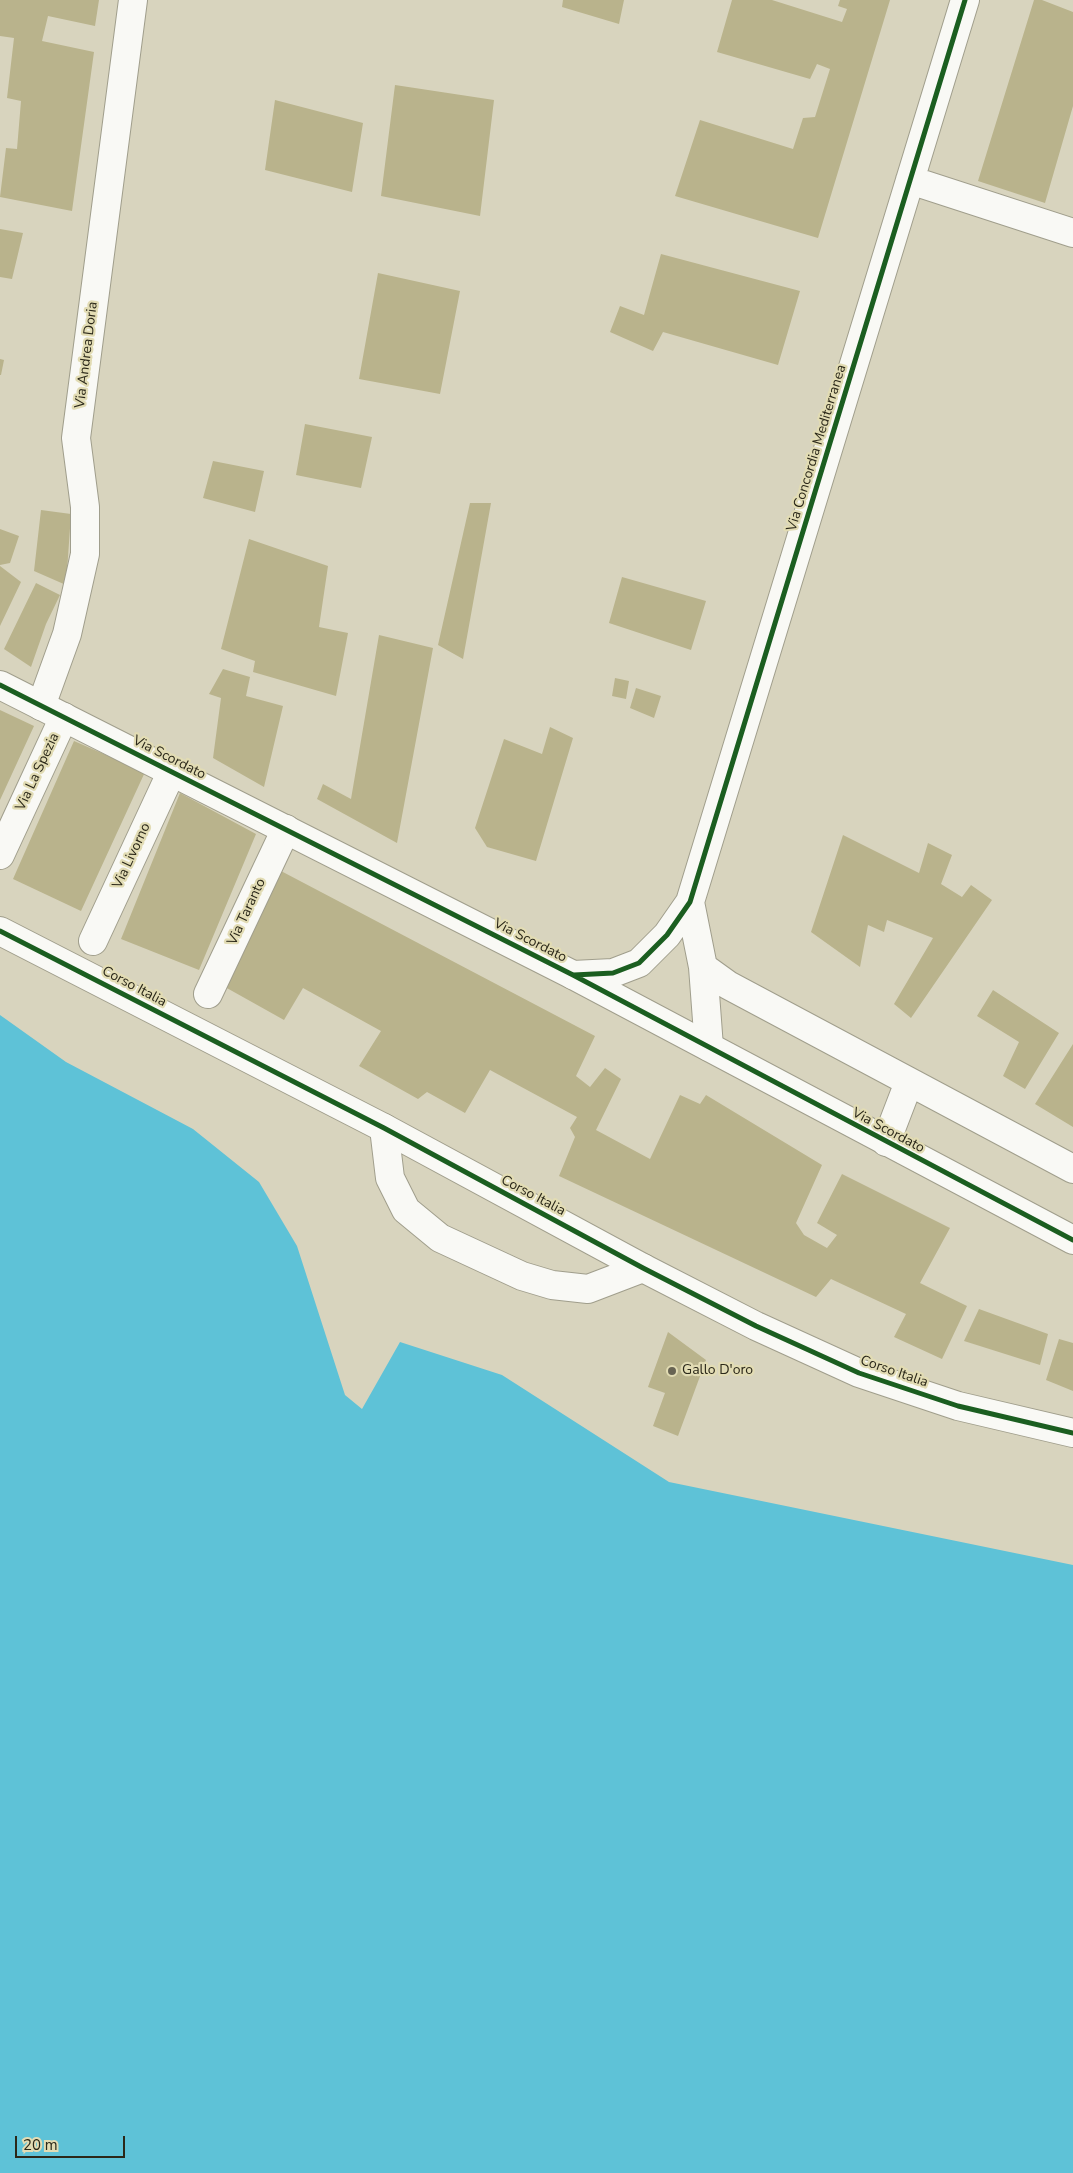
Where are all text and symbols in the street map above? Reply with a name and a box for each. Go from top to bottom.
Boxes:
street label: Via Andrea Doria [72,301,102,409]
street label: Via Concordia Mediterranea [784,363,850,533]
street label: Via La Spezia [13,730,63,814]
street label: Via Scordato [130,732,208,784]
street label: Via Livorno [110,821,154,891]
street label: Via Taranto [224,876,270,948]
street label: Via Scordato [491,915,569,967]
street label: Corso Italia [99,963,169,1011]
street label: Via Scordato [849,1105,927,1157]
street label: Corso Italia [498,1172,568,1220]
street label: Corso Italia [858,1353,930,1391]
place label: Gallo D'oro [682,1363,753,1379]
marker: Gallo D'oro [666,1365,678,1377]
scale bar [18,2126,128,2158]
text: 20 m [23,2135,58,2155]

